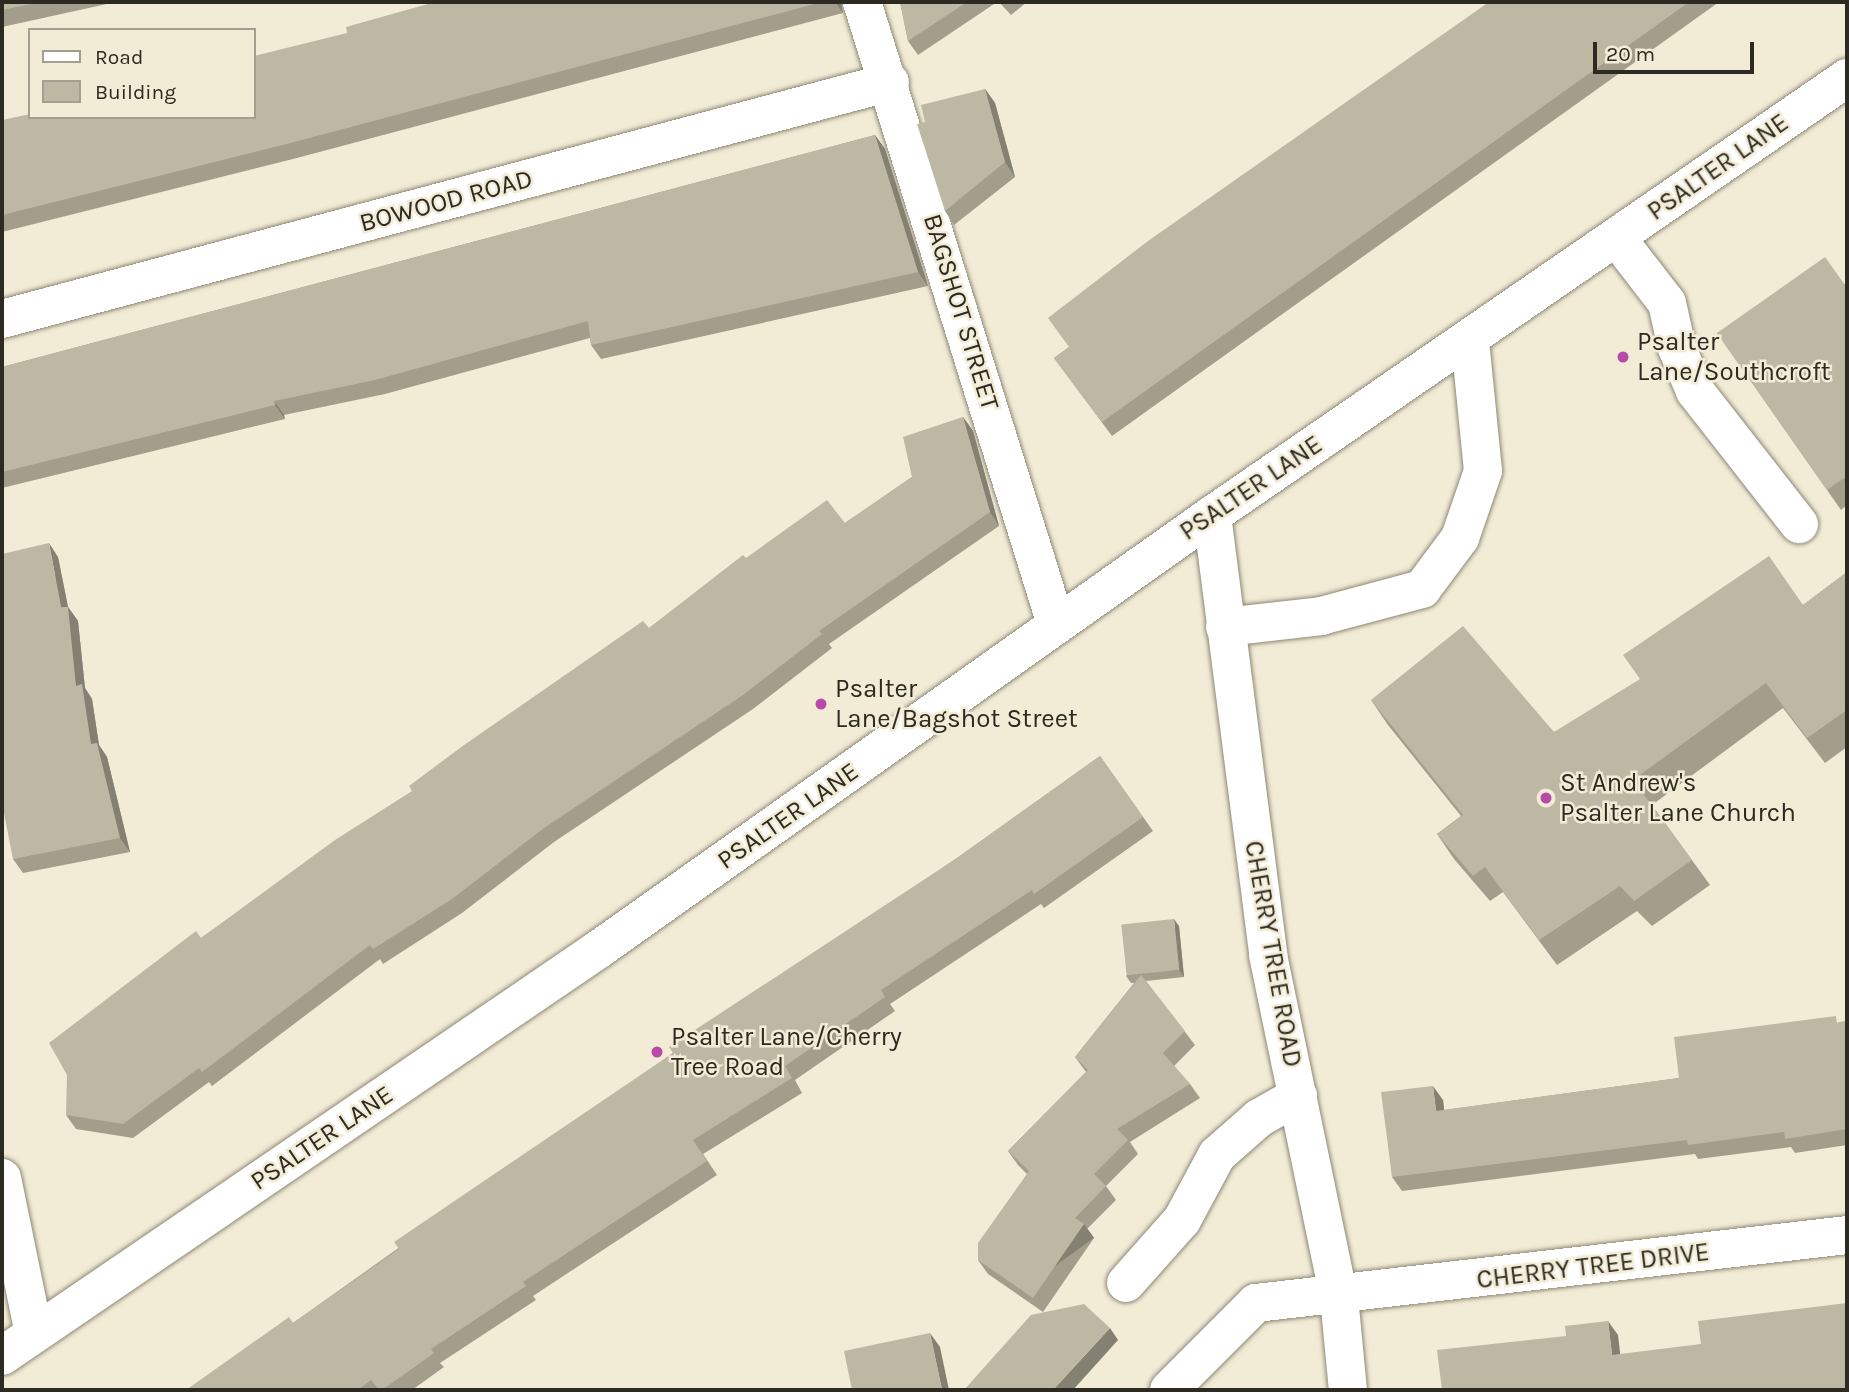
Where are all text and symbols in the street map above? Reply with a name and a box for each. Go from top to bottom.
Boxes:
legend [28,28,256,119]
scale bar [1597,28,1758,72]
text: 20 m [1606,42,1655,66]
text: Road [95,45,143,69]
text: Building [95,80,176,104]
street label: PSALTER LANE [1641,107,1795,227]
street label: BOWOOD ROAD [356,163,536,239]
street label: BAGSHOT STREET [916,210,1006,414]
place label: Psalter Lane/Southcroft [1637,326,1831,388]
marker: Psalter Lane/Southcroft [1615,349,1631,365]
street label: PSALTER LANE [1174,429,1328,547]
place label: Psalter Lane/Bagshot Street [835,673,1078,734]
marker: Psalter Lane/Bagshot Street [813,696,829,712]
street label: PSALTER LANE [711,756,865,876]
place label: St Andrew's Psalter Lane Church [1560,767,1796,828]
marker: St Andrew's Psalter Lane Church [1538,790,1554,806]
street label: CHERRY TREE ROAD [1238,838,1308,1070]
place label: Psalter Lane/Cherry Tree Road [671,1021,902,1082]
marker: Psalter Lane/Cherry Tree Road [649,1044,665,1060]
street label: PSALTER LANE [245,1079,399,1197]
street label: CHERRY TREE DRIVE [1475,1236,1711,1296]

